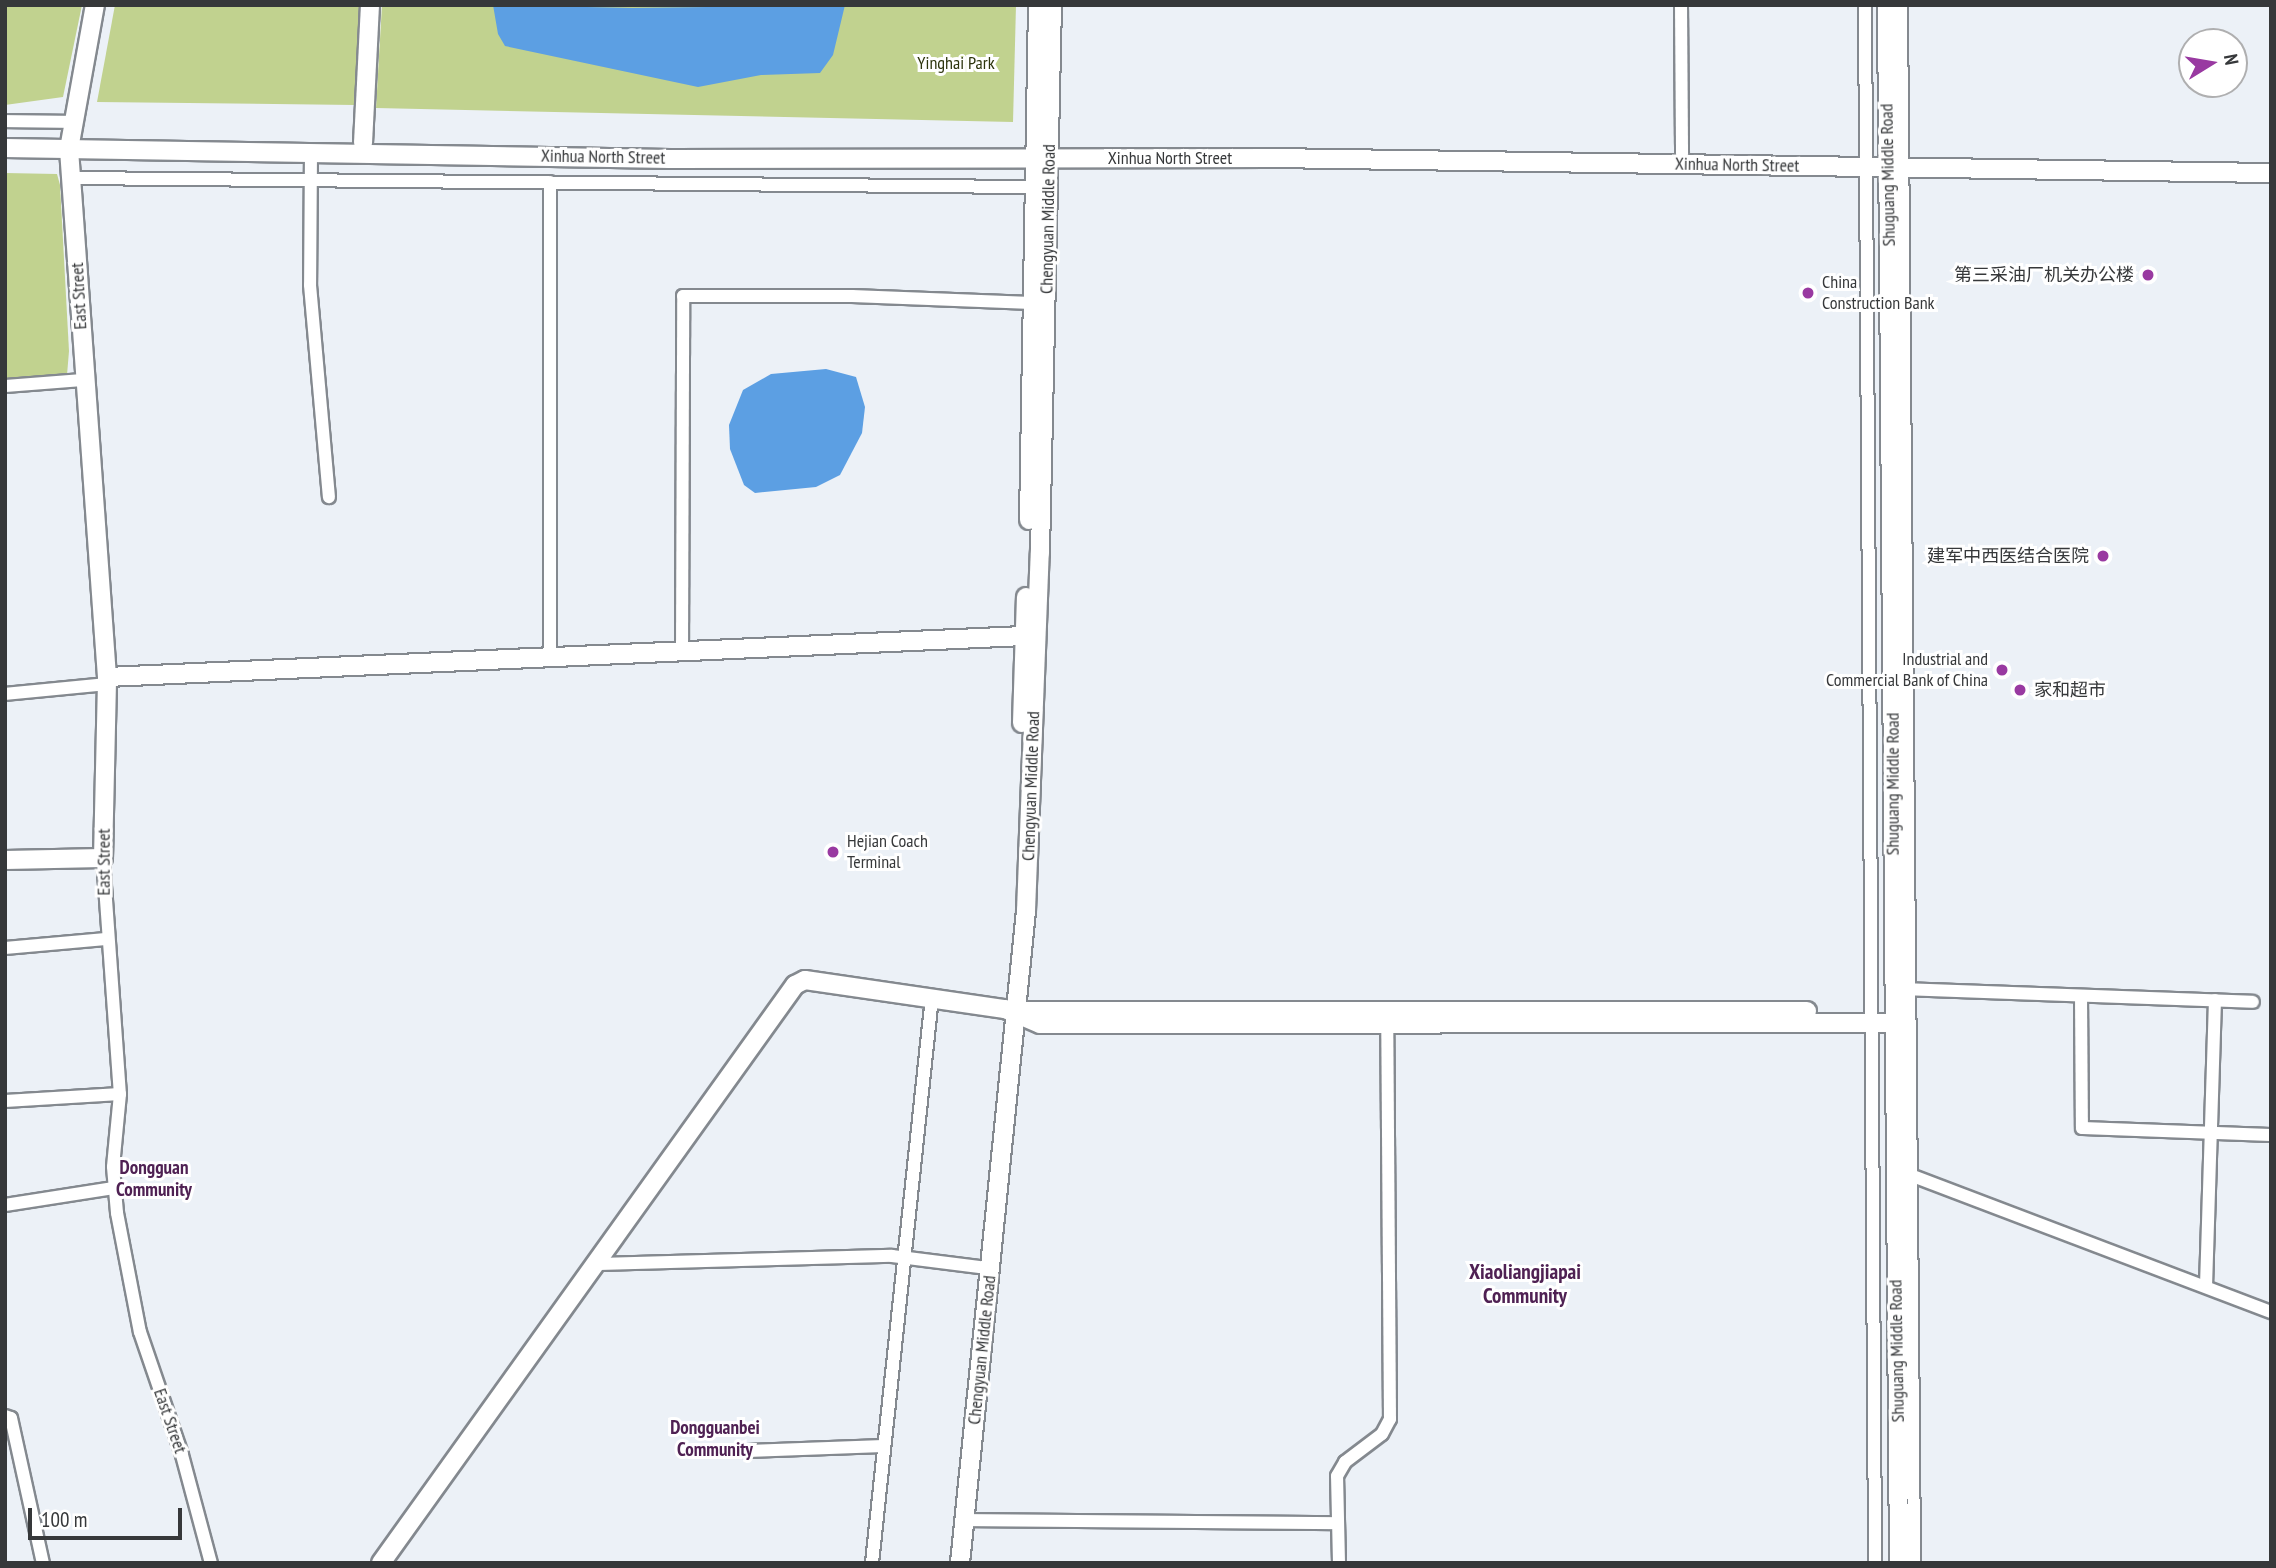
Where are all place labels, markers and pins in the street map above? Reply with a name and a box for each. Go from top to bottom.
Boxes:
place label: 第三采油厂机关办公楼 [1954,264,2134,286]
marker: 第三采油厂机关办公楼 [2140,267,2156,283]
place label: China Construction Bank [1822,272,1935,314]
marker: China Construction Bank [1800,285,1816,301]
place label: 建军中西医结合医院 [1927,545,2089,567]
marker: 建军中西医结合医院 [2095,548,2111,564]
place label: Industrial and Commercial Bank of China [1826,649,1988,692]
marker: Industrial and Commercial Bank of China [1994,662,2010,678]
place label: 家和超市 [2034,679,2106,701]
marker: 家和超市 [2012,682,2028,698]
place label: Hejian Coach Terminal [847,831,928,874]
marker: Hejian Coach Terminal [825,844,841,860]

